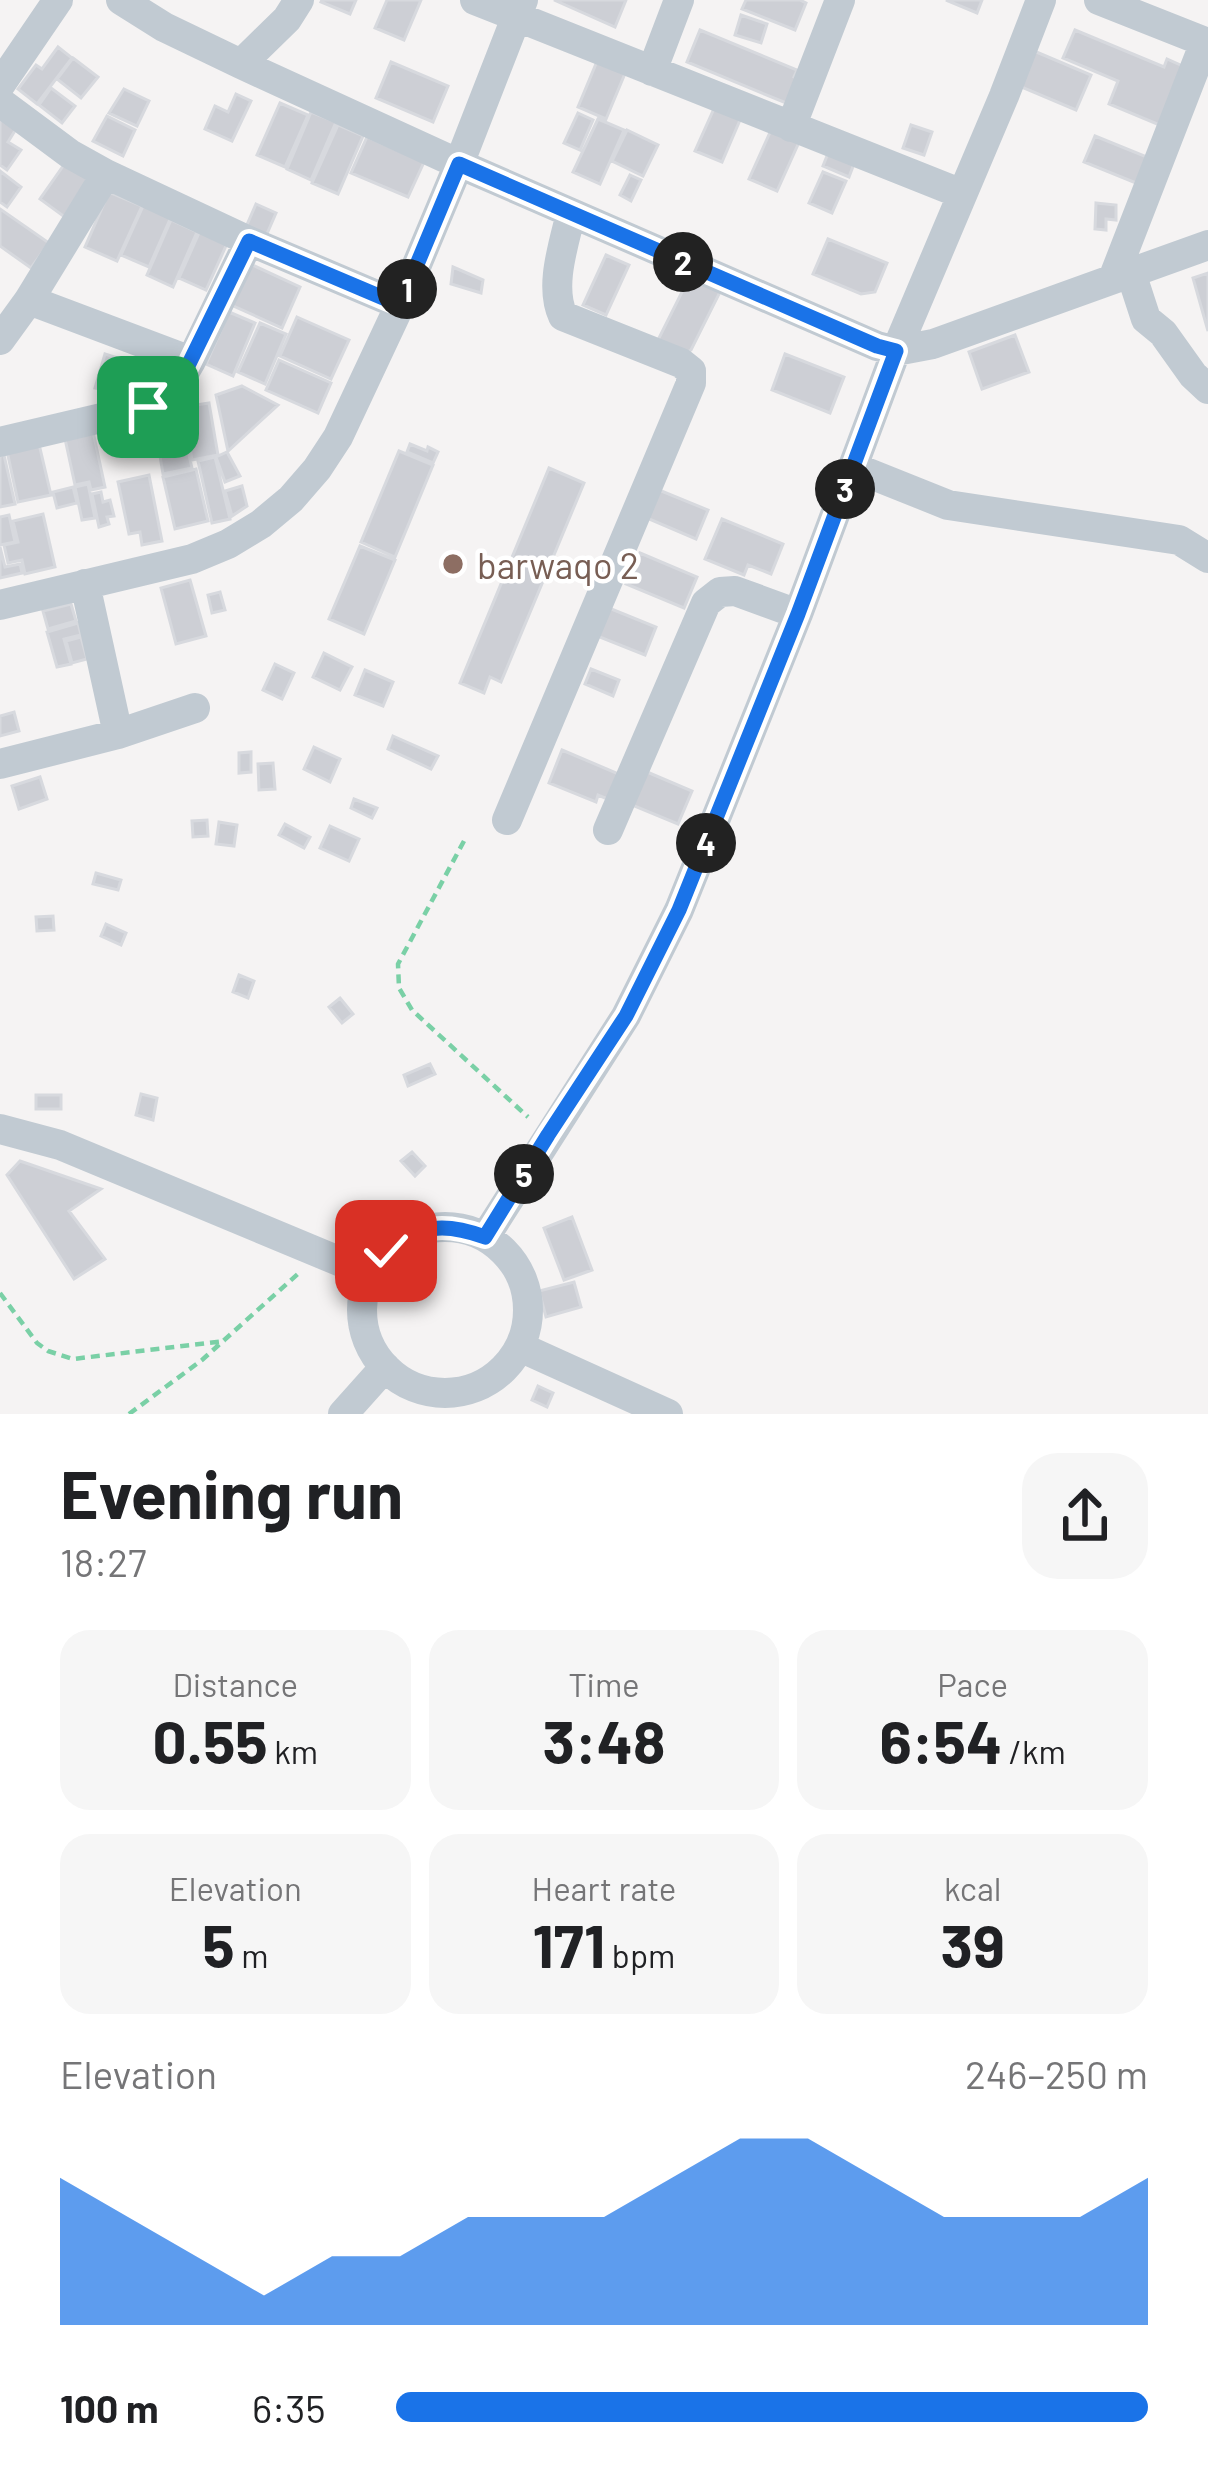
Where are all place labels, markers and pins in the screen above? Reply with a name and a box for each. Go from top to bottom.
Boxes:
pin: 2 [653,232,713,292]
pin: 1 [377,259,437,319]
pin [97,356,199,458]
pin: 3 [815,459,875,519]
place label: barwaqo 2 [477,543,639,586]
marker: barwaqo 2 [440,551,466,577]
pin: 4 [676,813,736,873]
pin: 5 [494,1144,554,1204]
pin [335,1200,437,1302]

